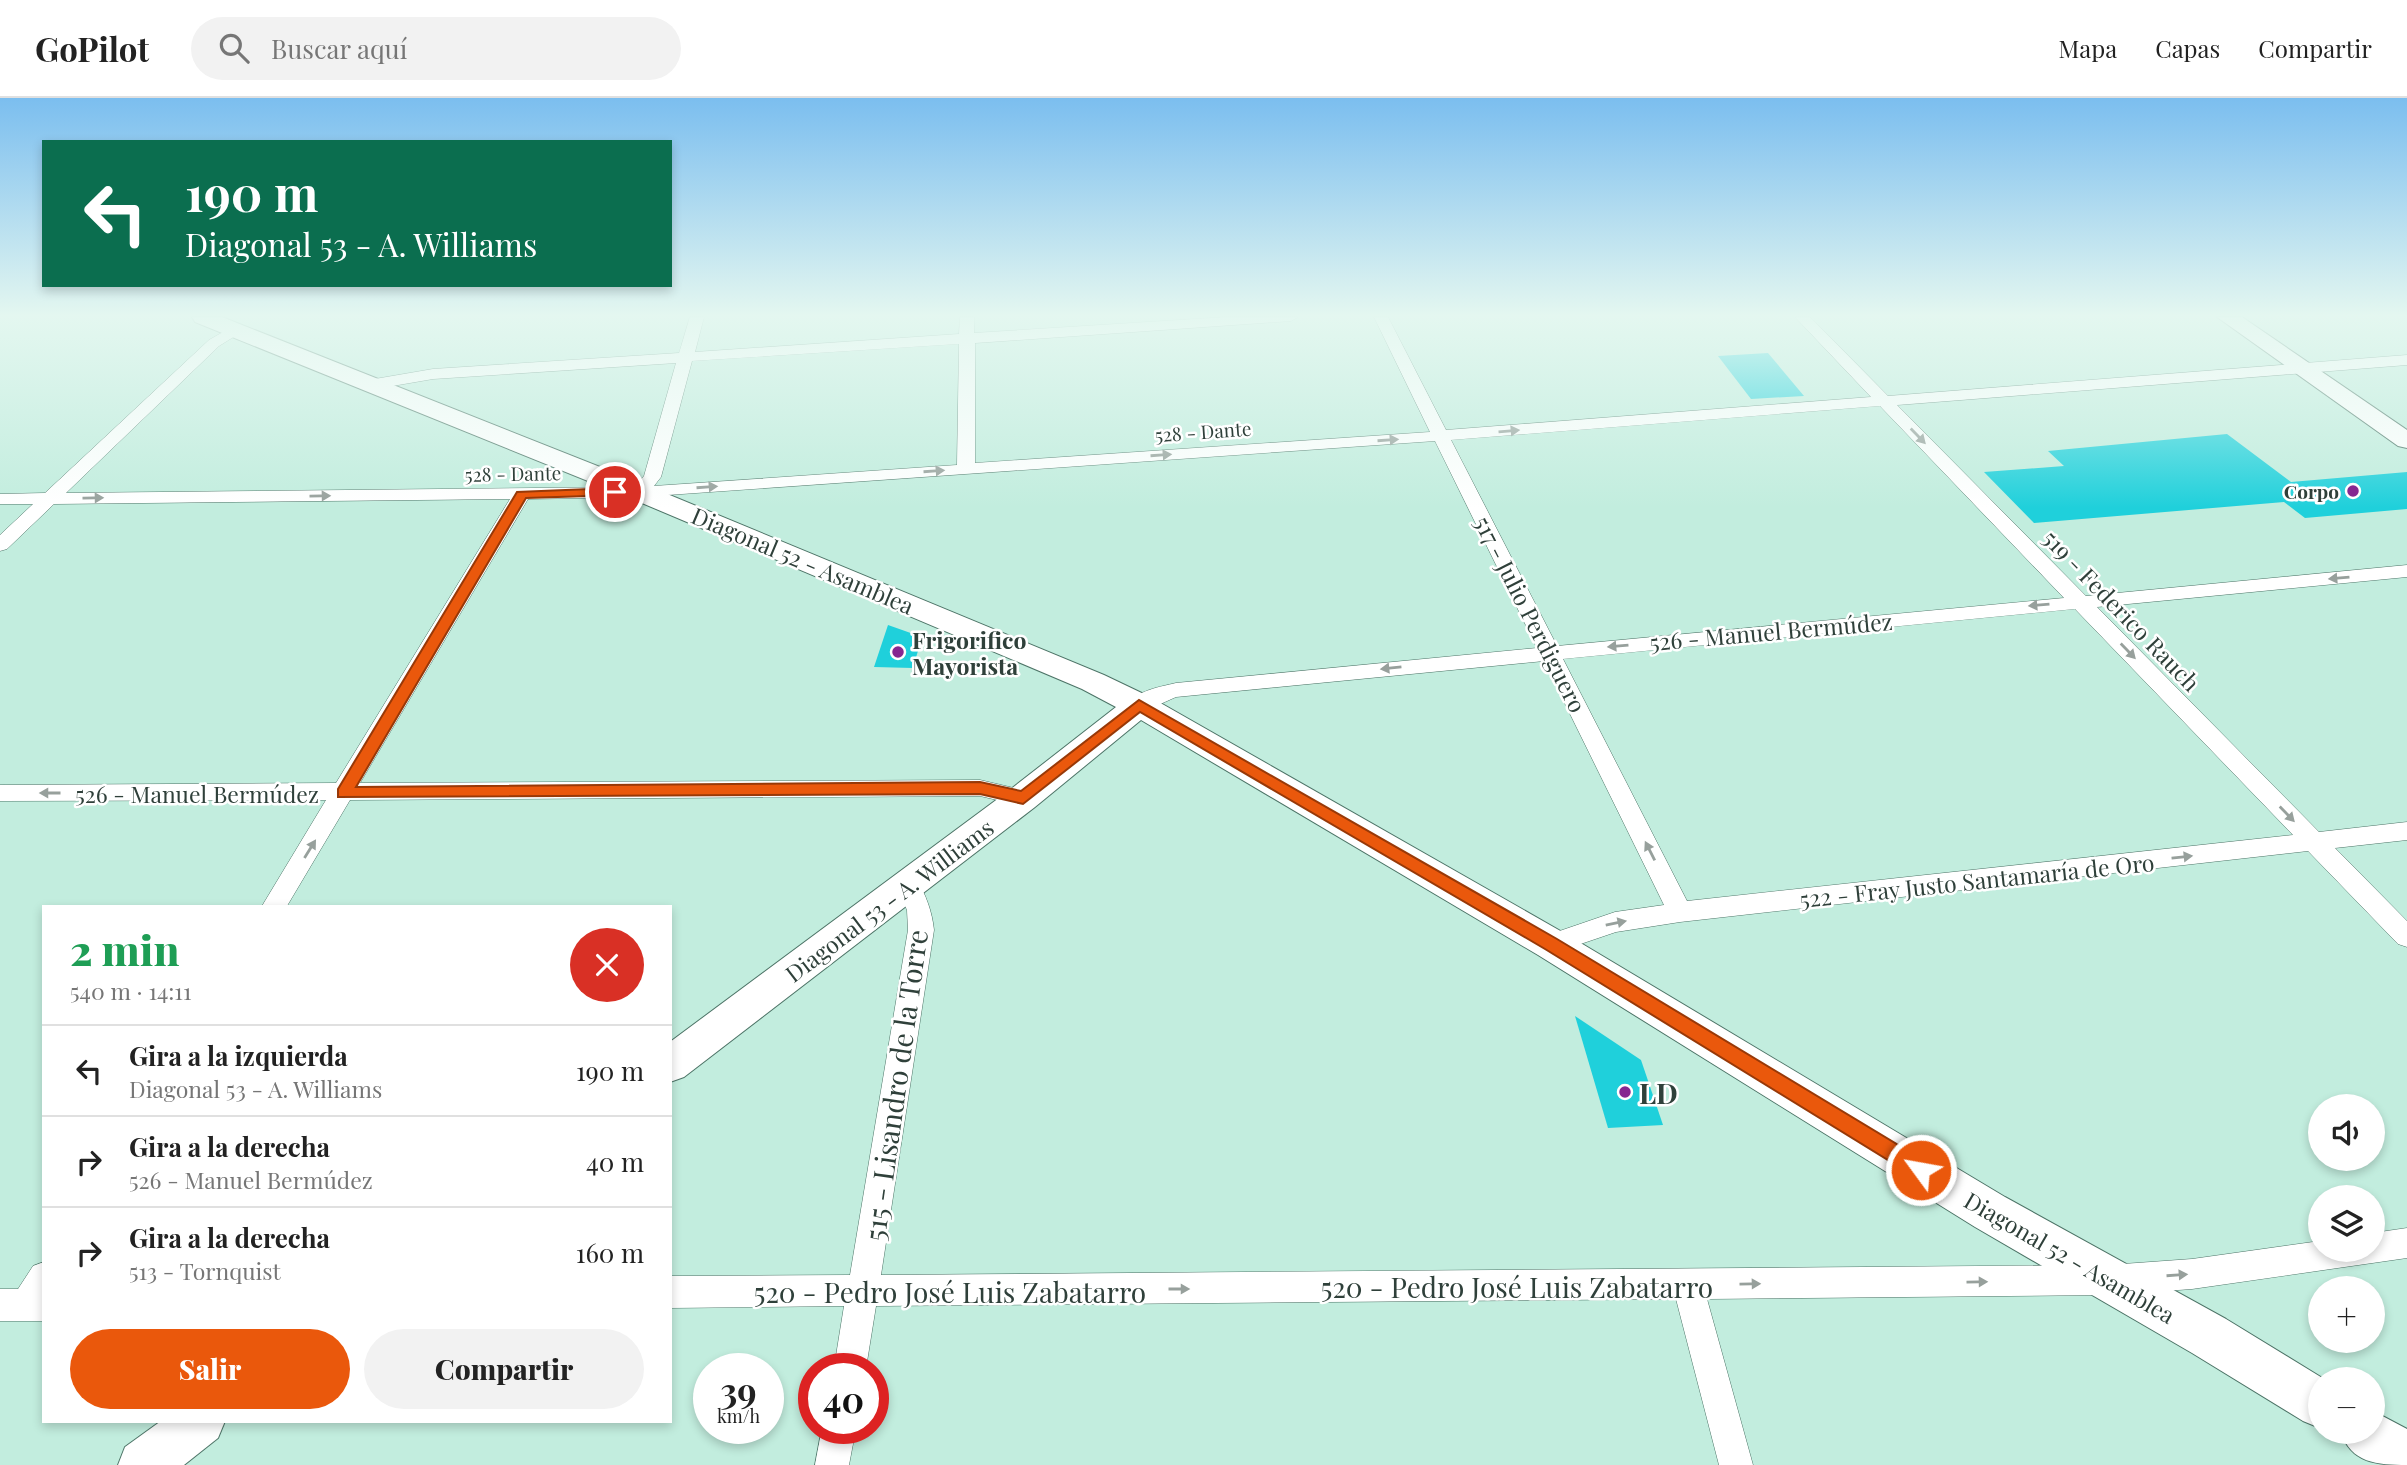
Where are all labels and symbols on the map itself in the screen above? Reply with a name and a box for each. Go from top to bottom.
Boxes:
street label: 528 - Dante [1154,415,1252,447]
one-way arrow [1498,425,1520,436]
one-way arrow [1909,427,1925,444]
one-way arrow [1377,434,1399,445]
one-way arrow [1150,449,1172,460]
street label: 528 - Dante [464,459,562,487]
pin [585,462,645,522]
one-way arrow [923,465,945,476]
place label: Corpo [2284,478,2339,504]
one-way arrow [696,481,718,492]
marker: Corpo [2345,483,2361,499]
one-way arrow [309,490,331,502]
one-way arrow [82,492,104,504]
street label: Diagonal 52 - Asamblea [687,499,919,621]
street label: 517 - Julio Perdiguero [1468,511,1594,717]
street label: 519 - Federico Rauch [2037,523,2207,698]
one-way arrow [2328,572,2350,583]
one-way arrow [2028,600,2050,611]
street label: 526 - Manuel Bermúdez [1648,605,1894,657]
place label: Frigorifico Mayorista [912,624,1027,681]
one-way arrow [1607,641,1629,652]
one-way arrow [2120,642,2136,659]
marker: Frigorifico Mayorista [890,644,906,660]
one-way arrow [1380,663,1402,674]
street label: 526 - Manuel Bermúdez [75,778,319,809]
one-way arrow [39,787,61,799]
one-way arrow [2279,805,2295,822]
street label: Diagonal 53 - A. Williams [779,811,999,989]
one-way arrow [303,839,316,858]
one-way arrow [1644,841,1655,861]
street label: 522 - Fray Justo Santamaría de Oro [1798,846,2156,914]
one-way arrow [2172,852,2194,863]
one-way arrow [1605,917,1627,928]
street label: 515 - Lisandro de la Torre [855,927,935,1243]
place label: LD [1639,1074,1678,1111]
marker: LD [1617,1084,1633,1100]
position arrow [1884,1133,1958,1207]
street label: Diagonal 52 - Asamblea [1959,1184,2181,1330]
street label: 520 - Pedro José Luis Zabatarro [1321,1268,1713,1305]
one-way arrow [2166,1269,2188,1280]
street label: 520 - Pedro José Luis Zabatarro [754,1273,1146,1310]
one-way arrow [1967,1276,1989,1288]
one-way arrow [1739,1279,1761,1290]
one-way arrow [1169,1283,1191,1295]
speed limit sign: 40 [798,1353,889,1444]

